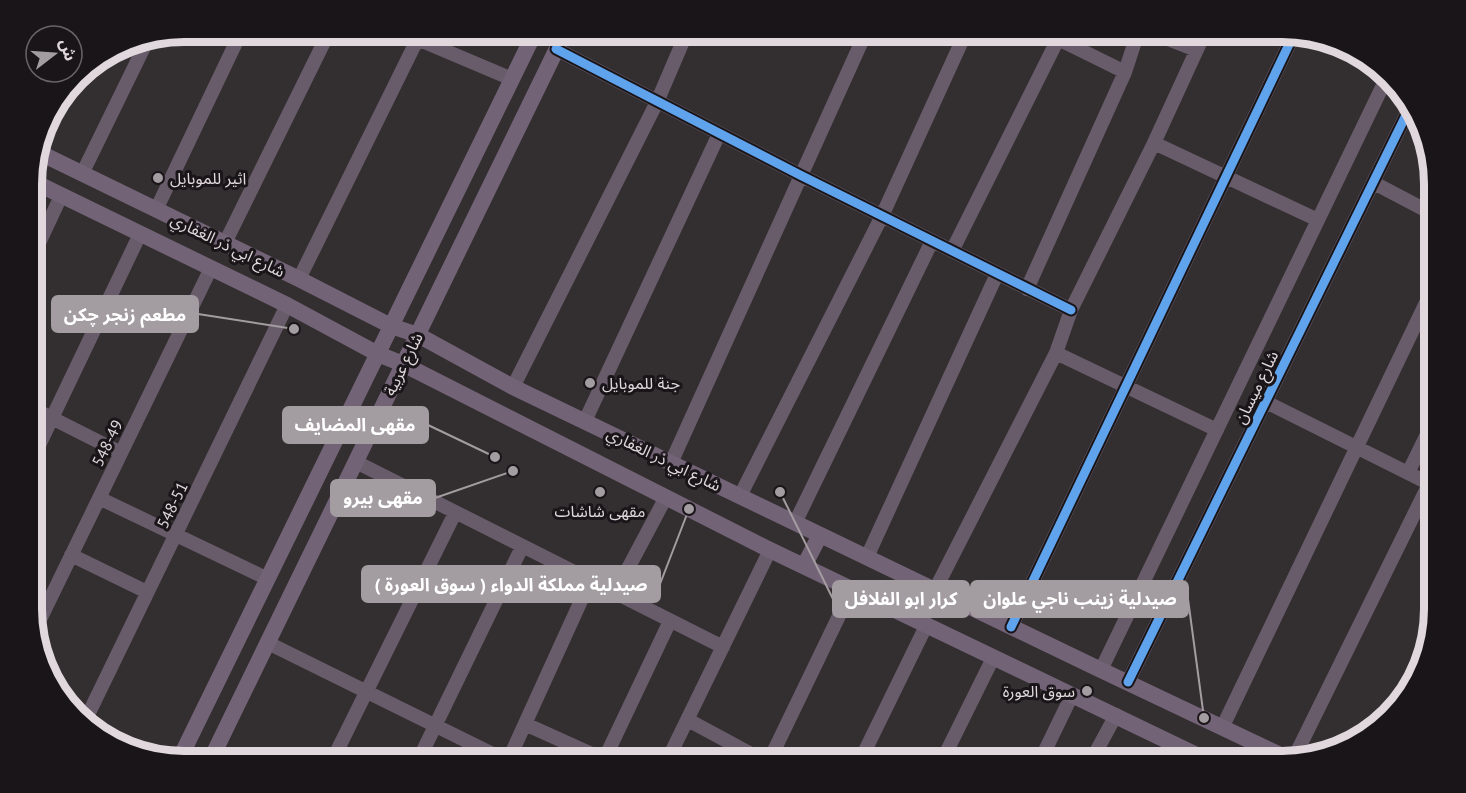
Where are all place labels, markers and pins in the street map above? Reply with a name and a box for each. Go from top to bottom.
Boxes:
place label: اثير للموبايل [170,168,246,188]
marker: اثير للموبايل [151,171,165,185]
callout: مطعم زنجر چكن [52,296,198,332]
place label: جنة للموبايل [602,373,680,393]
marker: جنة للموبايل [583,376,597,390]
callout: مقهى المضايف [283,407,428,443]
callout: مقهى بيرو [331,480,435,516]
marker: مقهى شاشات [593,485,607,499]
place label: مقهى شاشات [555,501,645,521]
callout: صيدلية مملكة الدواء ( سوق العورة ) [362,566,660,602]
callout: كرار ابو الفلافل [833,581,969,617]
callout: صيدلية زينب ناجي علوان [971,581,1188,617]
place label: سوق العورة [1003,681,1075,701]
marker: سوق العورة [1080,684,1094,698]

